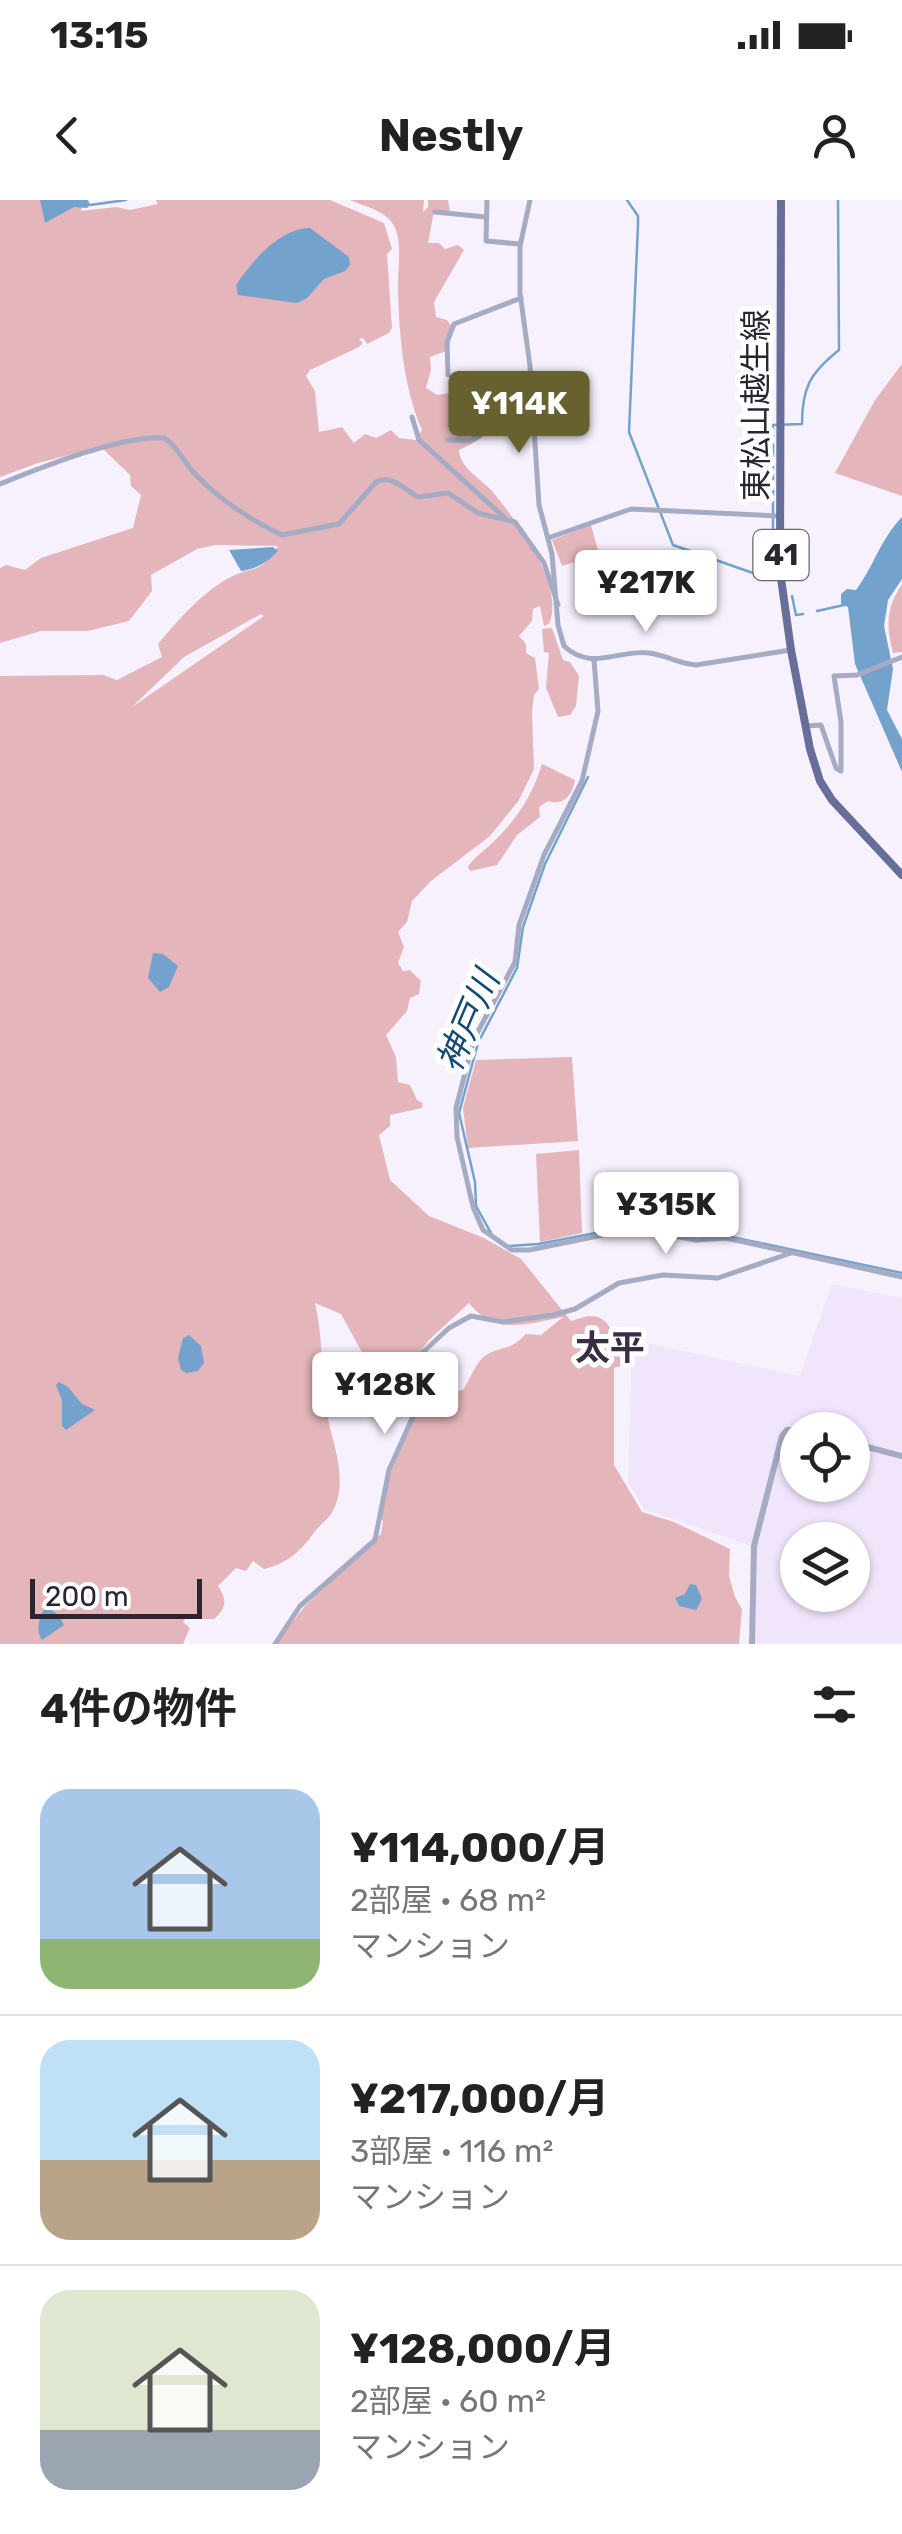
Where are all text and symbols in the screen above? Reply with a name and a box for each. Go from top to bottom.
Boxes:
text: 13:15 [50,12,148,58]
icon: back [40,108,95,163]
icon: person [807,108,862,163]
text: Nestly [379,109,523,162]
street label: 東松山越生線 [737,309,775,501]
pin: ¥114K [449,371,589,456]
text: ¥114K [471,384,567,422]
road number: 41 [754,530,808,580]
pin: ¥217K [576,550,716,635]
text: ¥217K [597,563,695,601]
water label: 神戸川 [428,961,509,1078]
pin: ¥315K [596,1172,736,1257]
text: ¥315K [616,1185,716,1223]
district label: 太平 [575,1327,645,1369]
pin: ¥128K [315,1352,455,1437]
text: ¥128K [334,1365,436,1403]
map controls [780,1412,870,1612]
button: locate [780,1412,870,1502]
button: layers [780,1522,870,1612]
scale bar [30,1574,202,1618]
text: 200 m [45,1580,129,1613]
icon: filters [807,1677,862,1732]
text: 4件の物件 [40,1684,237,1734]
text: ¥114,000/月 [350,1823,609,1873]
icon: home [120,1829,240,1949]
text: 2部屋 · 68 m² [350,1881,546,1919]
text: マンション [350,1927,510,1965]
text: ¥217,000/月 [350,2074,609,2124]
icon: home [120,2080,240,2200]
text: 3部屋 · 116 m² [350,2132,553,2170]
text: マンション [350,2178,510,2216]
text: ¥128,000/月 [350,2324,616,2374]
icon: home [120,2330,240,2450]
text: 2部屋 · 60 m² [350,2382,546,2420]
text: マンション [350,2428,510,2466]

